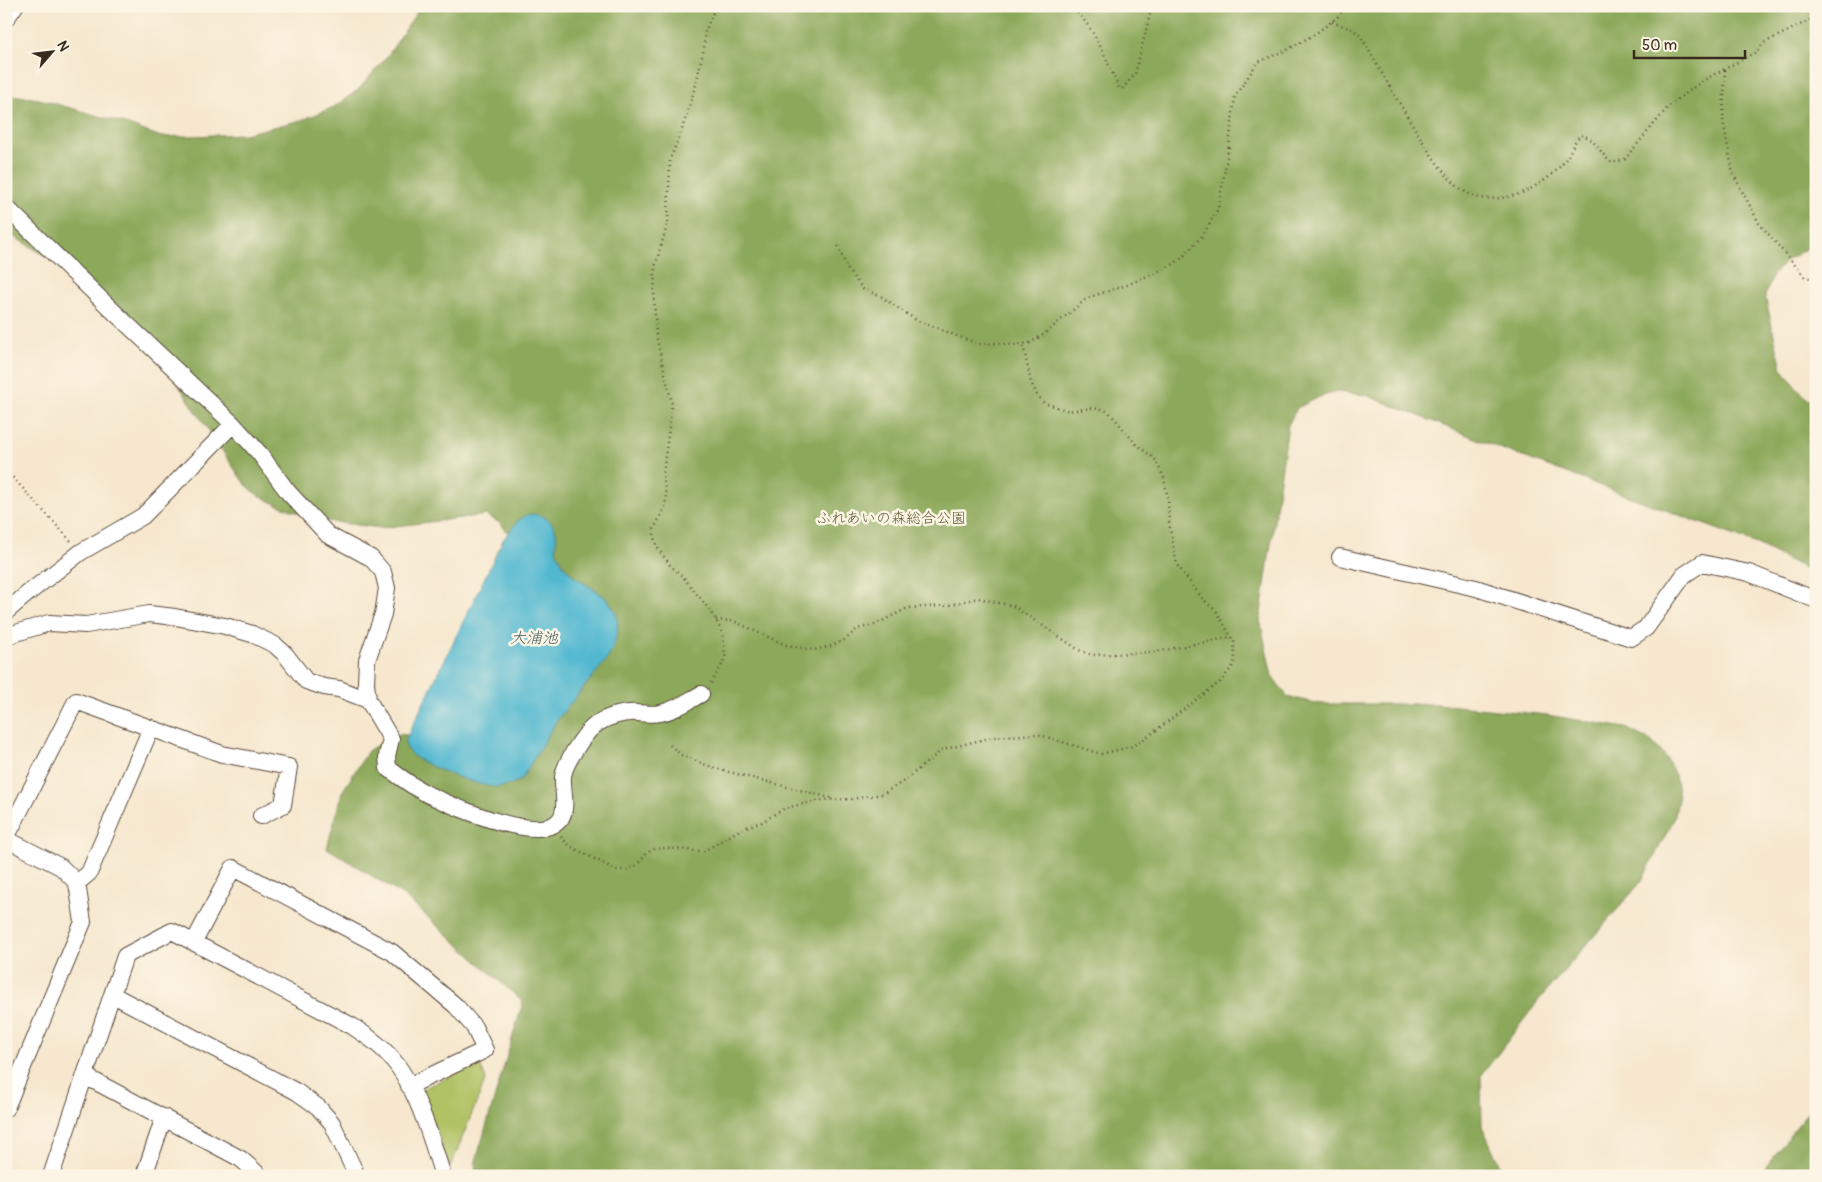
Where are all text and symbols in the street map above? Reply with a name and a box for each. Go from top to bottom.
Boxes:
north arrow [28,28,78,78]
scale bar [1634,28,1746,60]
text: 50 m [1642,36,1677,55]
text: N [53,38,73,54]
park label: ふれあいの森総合公園 [816,509,966,528]
water label: 大浦池 [510,628,559,648]

